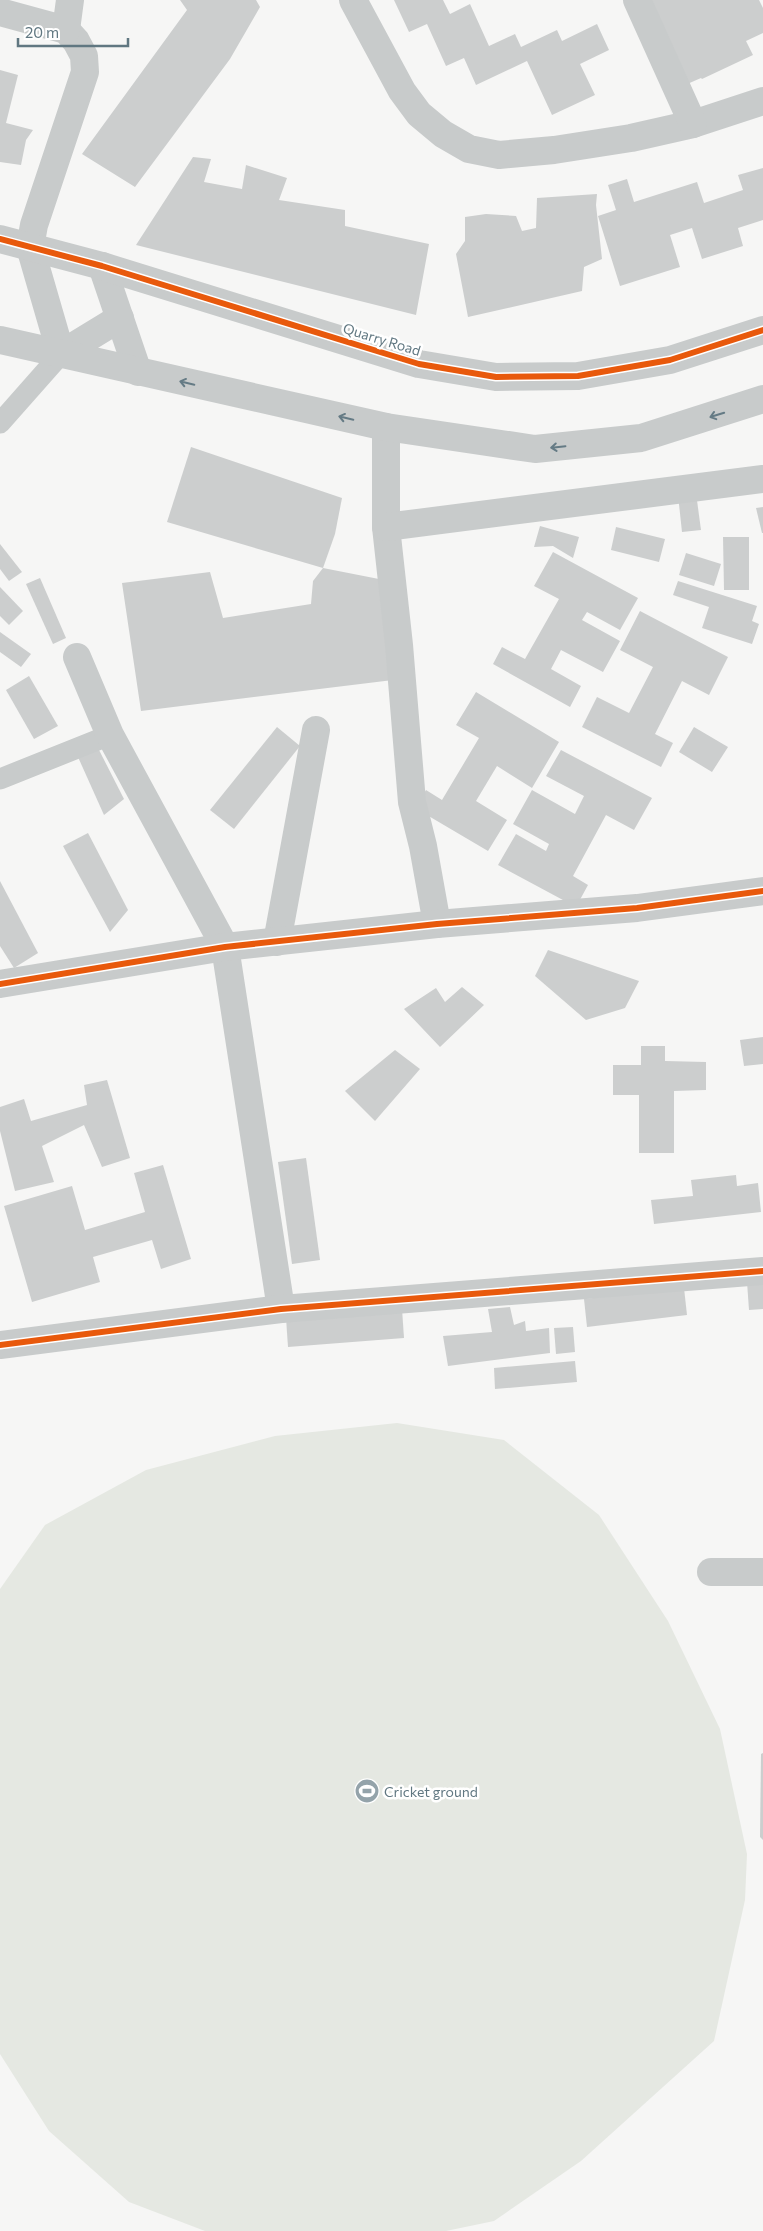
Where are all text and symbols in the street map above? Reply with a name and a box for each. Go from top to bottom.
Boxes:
scale bar [18,15,128,47]
text: 20 m [25,23,59,41]
street label: Quarry Road [341,319,423,359]
one-way arrow [180,378,196,387]
one-way arrow [709,410,725,420]
one-way arrow [338,413,354,422]
one-way arrow [551,442,567,452]
sports icon: Cricket ground [354,1778,380,1804]
place label: Cricket ground [384,1783,478,1800]

